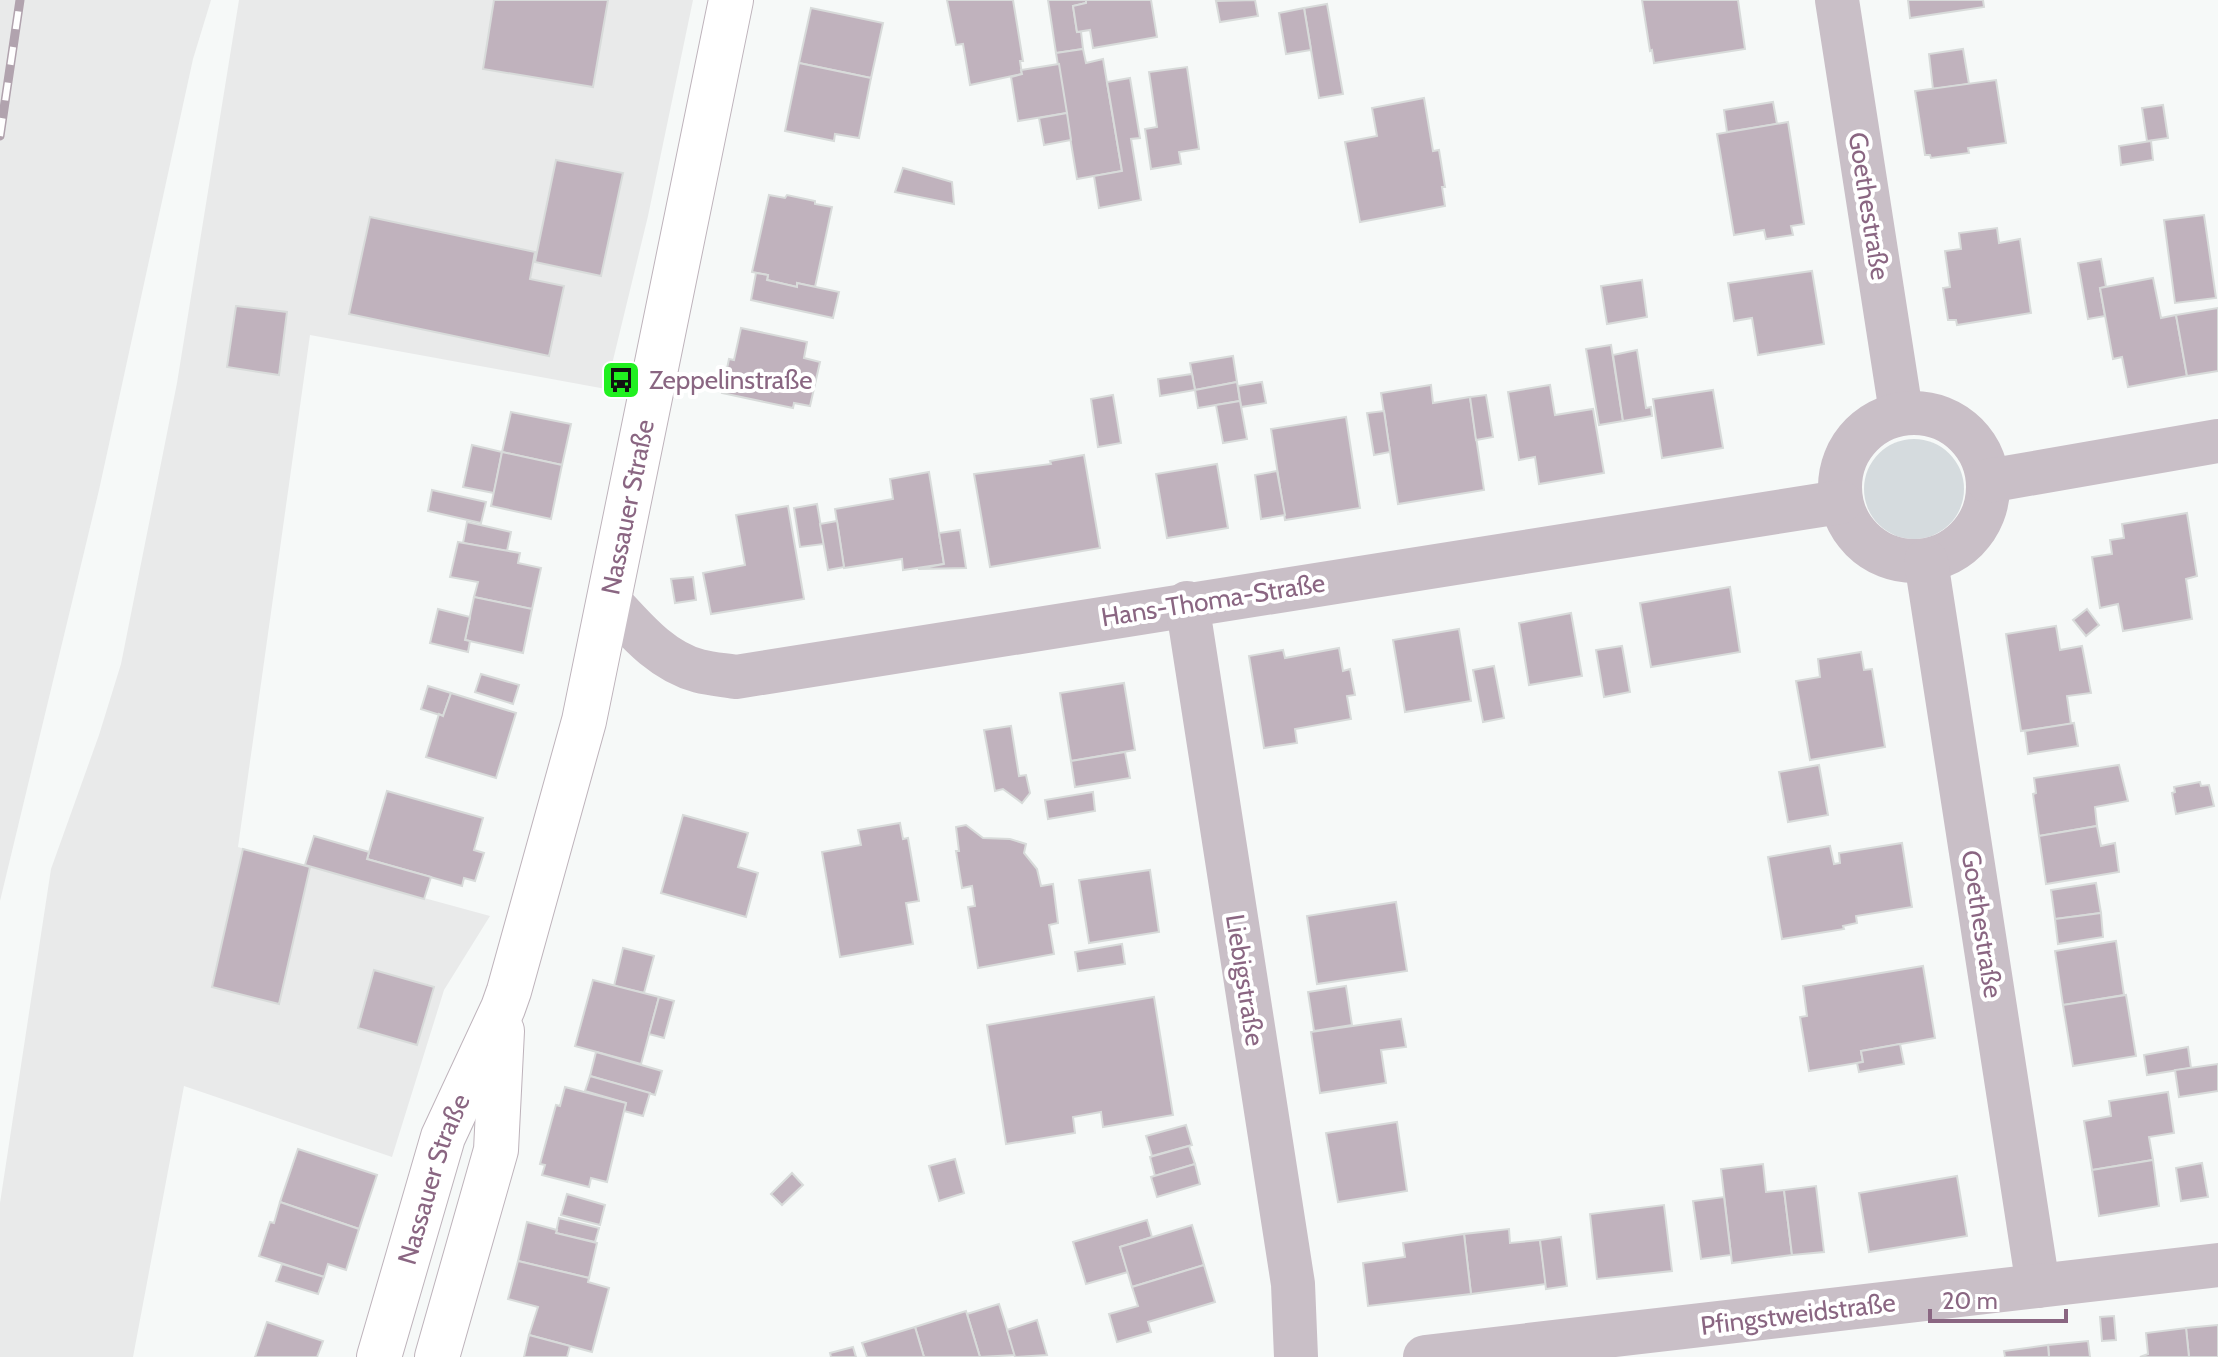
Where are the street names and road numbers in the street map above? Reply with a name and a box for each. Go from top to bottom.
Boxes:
street label: Goethestraße [1842,130,1896,282]
street label: Nassauer Straße [594,417,661,597]
street label: Hans-Thoma-Straße [1099,567,1327,633]
street label: Goethestraße [1955,848,2009,1000]
street label: Liebigstraße [1219,912,1271,1048]
street label: Nassauer Straße [391,1089,477,1268]
street label: Pfingstweidstraße [1699,1286,1897,1342]

